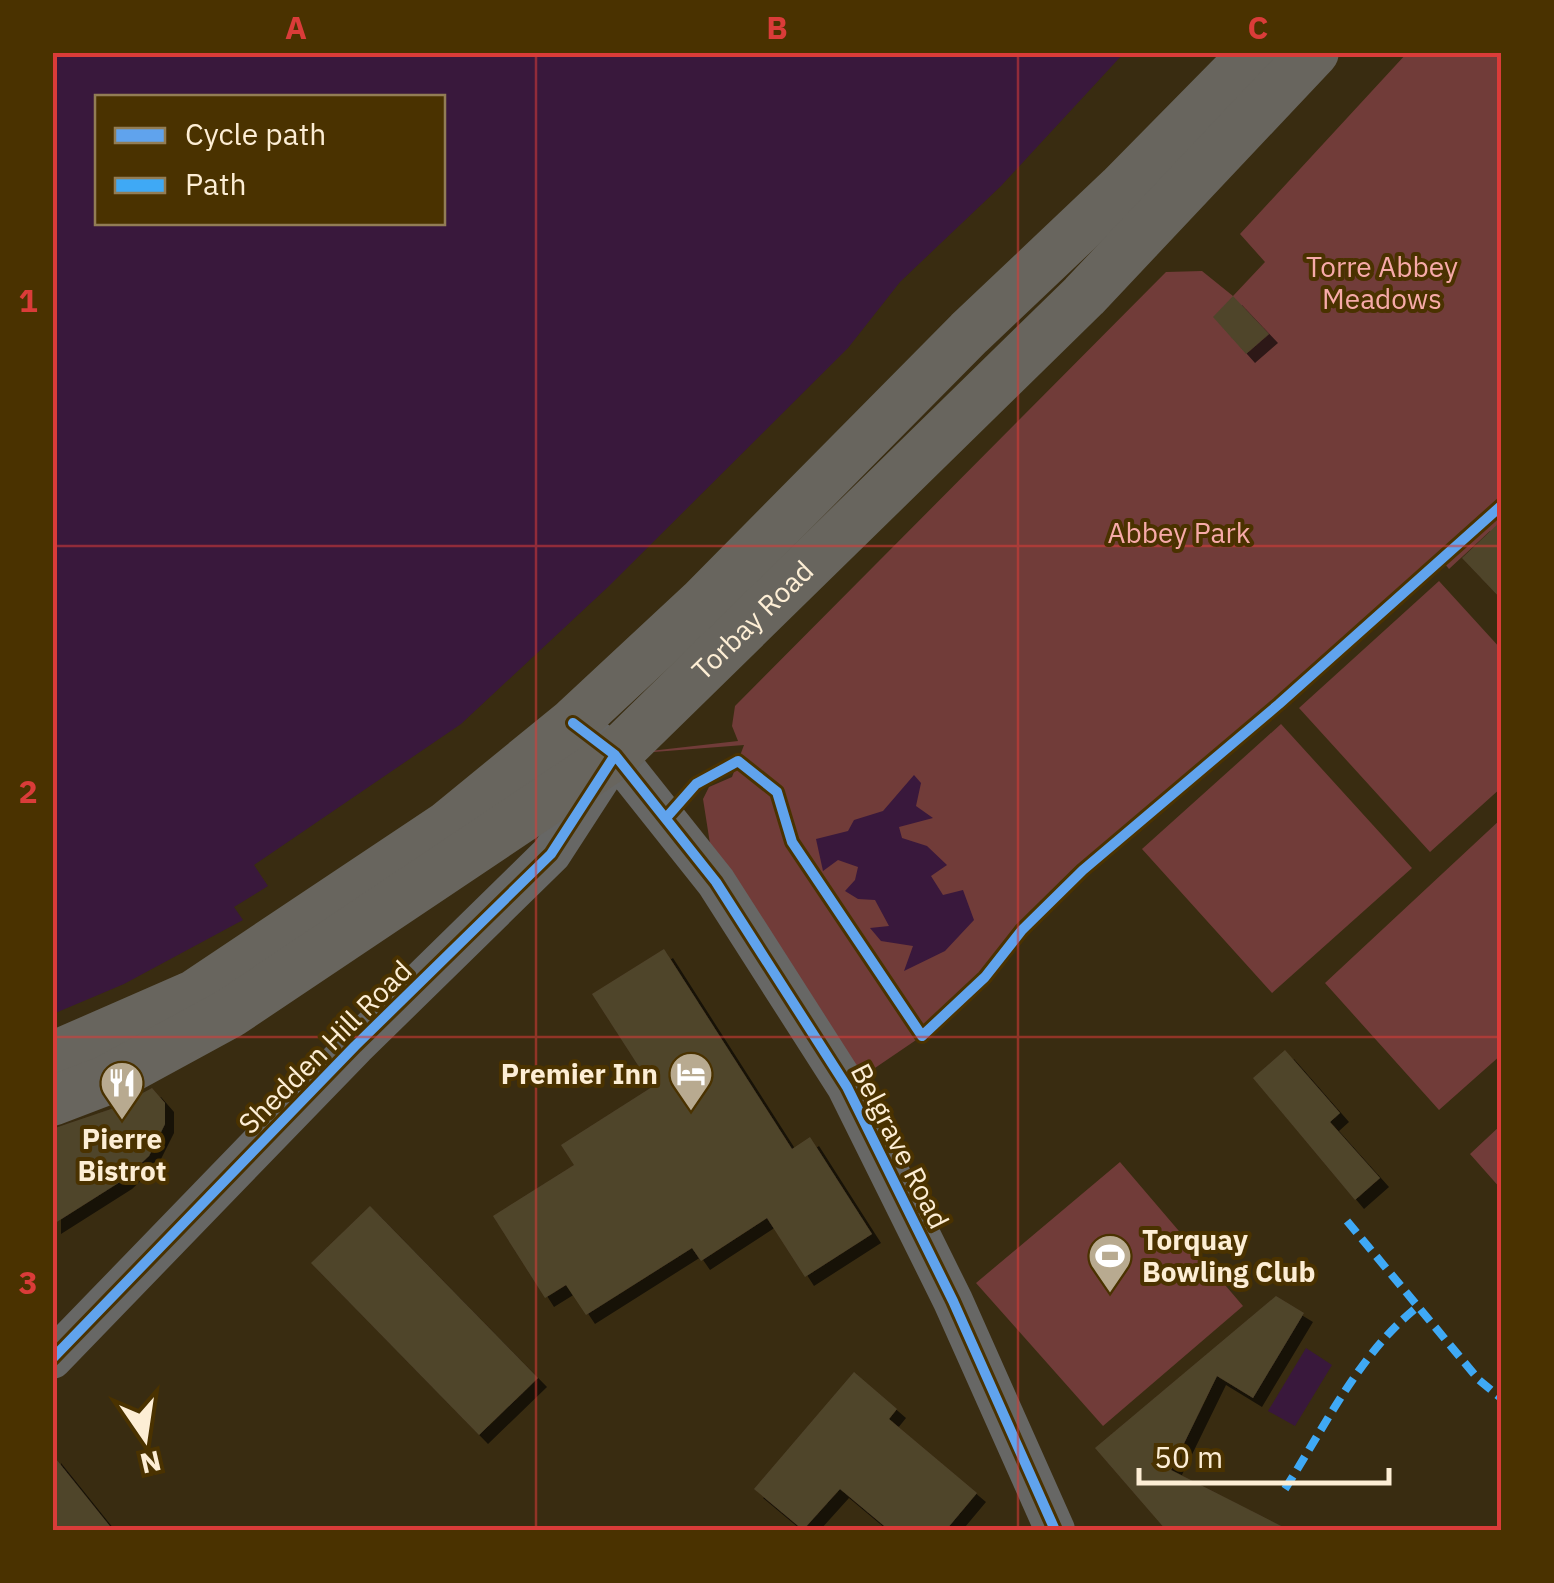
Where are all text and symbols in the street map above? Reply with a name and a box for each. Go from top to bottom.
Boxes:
text: A [285,6,307,48]
text: B [766,6,788,48]
text: C [1248,6,1268,48]
legend [95,95,445,225]
text: Cycle path [185,114,326,153]
text: Path [185,164,246,203]
park label: Torre Abbey Meadows [1306,248,1458,317]
text: 1 [18,279,38,321]
park label: Abbey Park [1108,514,1251,551]
street label: Torbay Road [684,552,821,688]
text: 2 [18,770,38,812]
street label: Shedden Hill Road [230,952,419,1141]
hotel icon: Premier Inn [668,1051,714,1112]
place label: Premier Inn [501,1055,658,1092]
street label: Belgrave Road [843,1057,958,1235]
restaurant icon: Pierre Bistrot [99,1060,145,1121]
place label: Pierre Bistrot [78,1120,166,1189]
place label: Torquay Bowling Club [1142,1221,1315,1290]
sports icon: Torquay Bowling Club [1087,1233,1133,1294]
text: 3 [18,1261,38,1303]
north arrow [95,1388,195,1488]
scale bar [1139,1423,1389,1485]
text: 50 m [1154,1437,1223,1476]
text: N [137,1443,165,1483]

